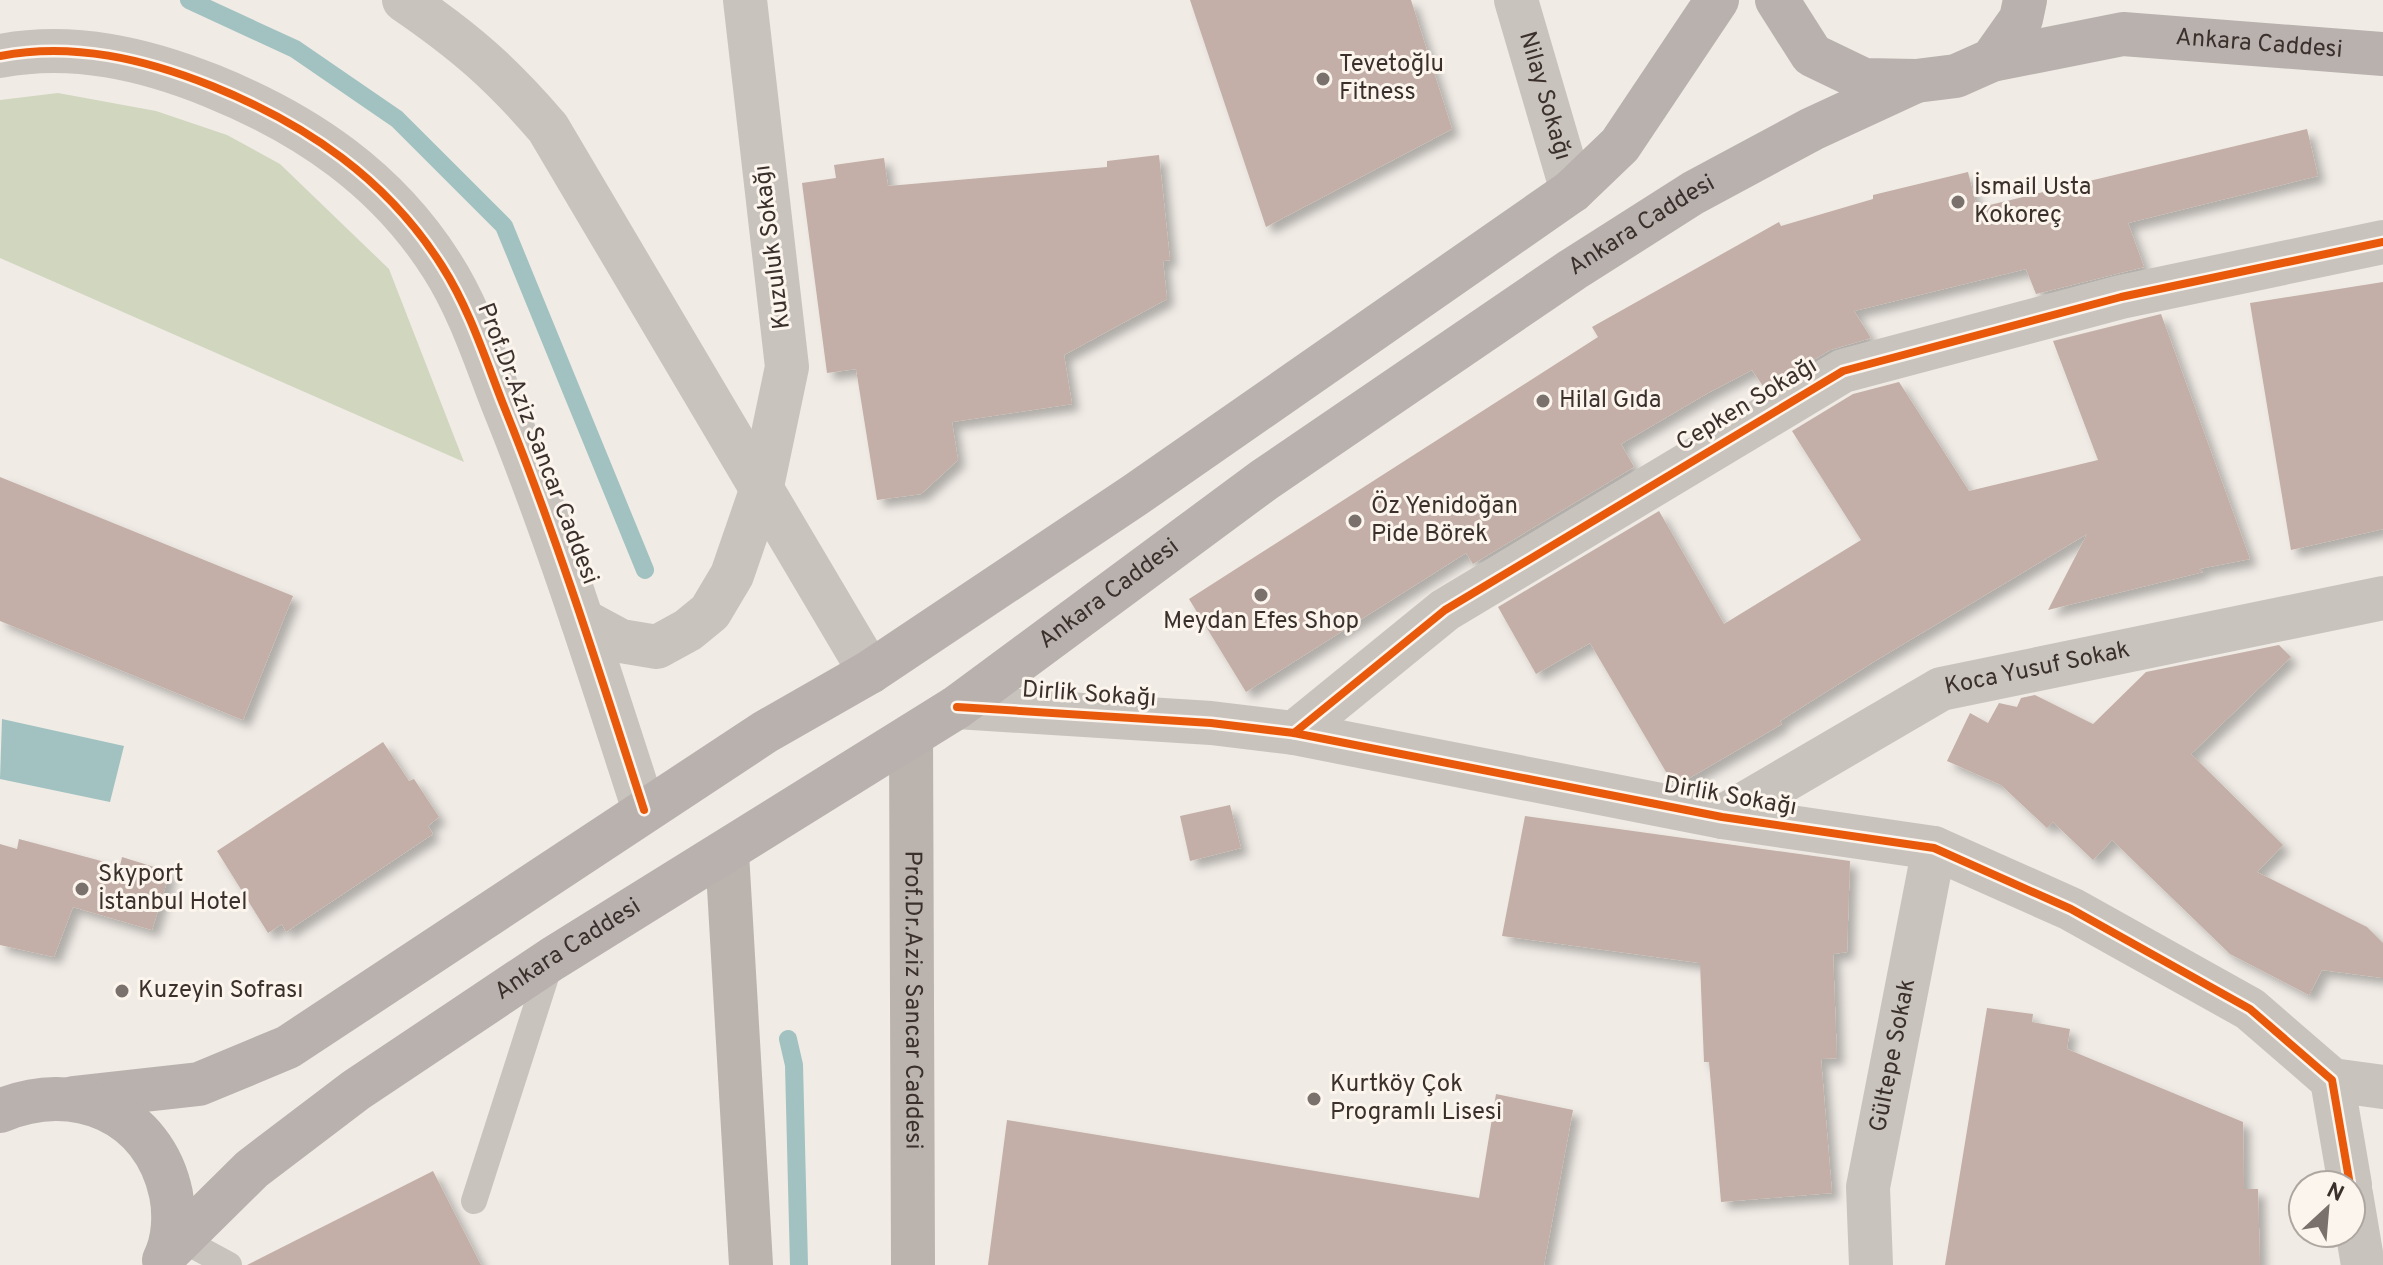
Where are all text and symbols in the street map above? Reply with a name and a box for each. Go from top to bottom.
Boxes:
street label: Ankara Caddesi [2174,23,2344,66]
street label: Nilay Sokağı [1511,28,1577,164]
place label: Tevetoğlu Fitness [1339,50,1444,108]
marker: Tevetoğlu Fitness [1314,70,1332,88]
street label: Kuzuluk Sokağı [748,163,798,331]
street label: Ankara Caddesi [1563,169,1721,283]
place label: İsmail Usta Kokoreç [1974,172,2091,231]
marker: İsmail Usta Kokoreç [1949,193,1967,211]
street label: Prof.Dr.Aziz Sancar Caddesi [469,299,605,589]
street label: Cepken Sokağı [1671,351,1823,459]
place label: Hilal Gıda [1559,386,1661,416]
marker: Hilal Gıda [1534,392,1552,410]
place label: Öz Yenidoğan Pide Börek [1371,490,1518,550]
marker: Öz Yenidoğan Pide Börek [1346,512,1364,530]
street label: Ankara Caddesi [1033,533,1186,656]
marker: Meydan Efes Shop [1252,586,1270,604]
place label: Meydan Efes Shop [1163,607,1359,637]
street label: Koca Yusuf Sokak [1942,635,2133,703]
street label: Dirlik Sokağı [1021,675,1157,715]
street label: Dirlik Sokağı [1661,771,1799,823]
street label: Prof.Dr.Aziz Sancar Caddesi [896,850,928,1150]
place label: Skyport İstanbul Hotel [98,860,248,918]
marker: Skyport İstanbul Hotel [73,880,91,898]
street label: Ankara Caddesi [489,892,647,1008]
place label: Kuzeyin Sofrası [138,976,303,1006]
street label: Gültepe Sokak [1864,976,1923,1135]
marker: Kuzeyin Sofrası [113,982,131,1000]
place label: Kurtköy Çok Programlı Lisesi [1330,1070,1502,1128]
marker: Kurtköy Çok Programlı Lisesi [1305,1090,1323,1108]
north arrow [2287,1169,2367,1249]
text: N [2322,1178,2348,1209]

